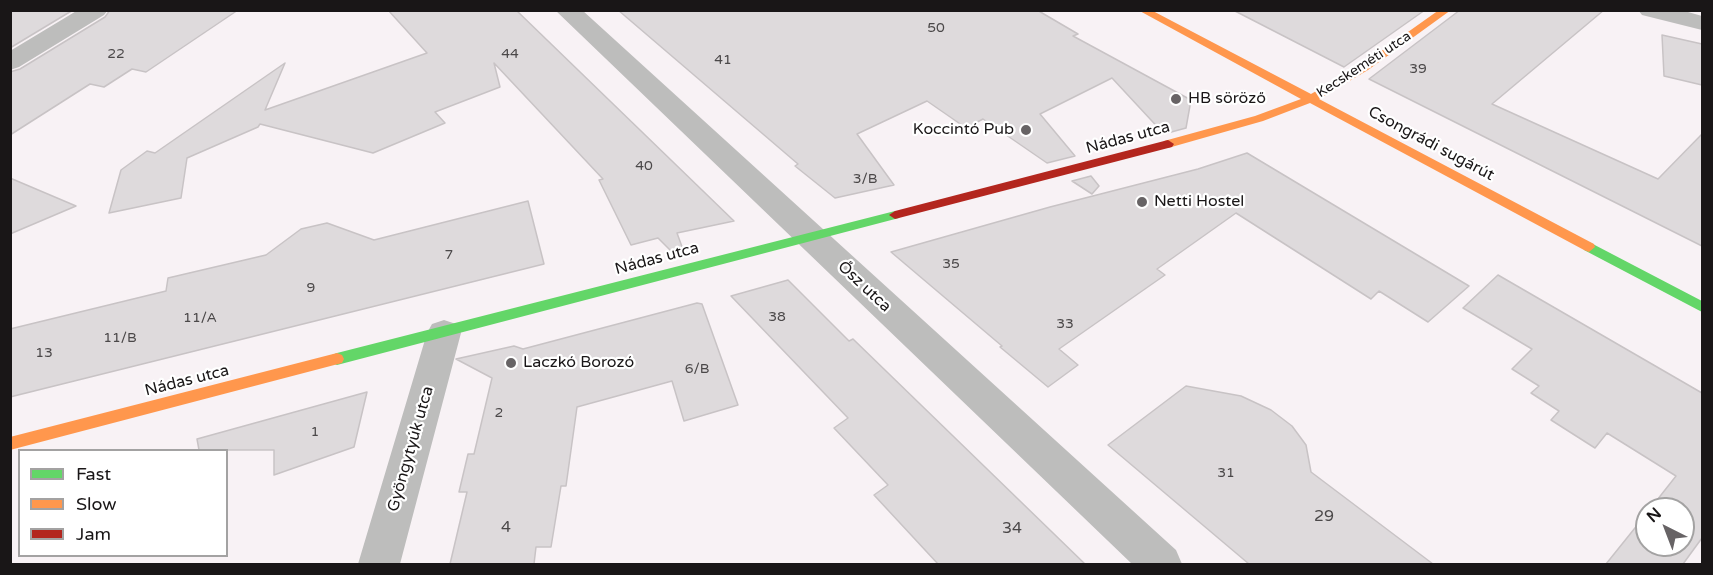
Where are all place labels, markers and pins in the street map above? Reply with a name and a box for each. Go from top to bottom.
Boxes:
place label: HB söröző [1188,89,1266,109]
marker: HB söröző [1169,92,1183,106]
place label: Koccintó Pub [913,120,1014,140]
marker: Koccintó Pub [1019,123,1033,137]
place label: Netti Hostel [1154,192,1244,212]
marker: Netti Hostel [1135,195,1149,209]
place label: Laczkó Borozó [523,353,634,373]
marker: Laczkó Borozó [504,356,518,370]

